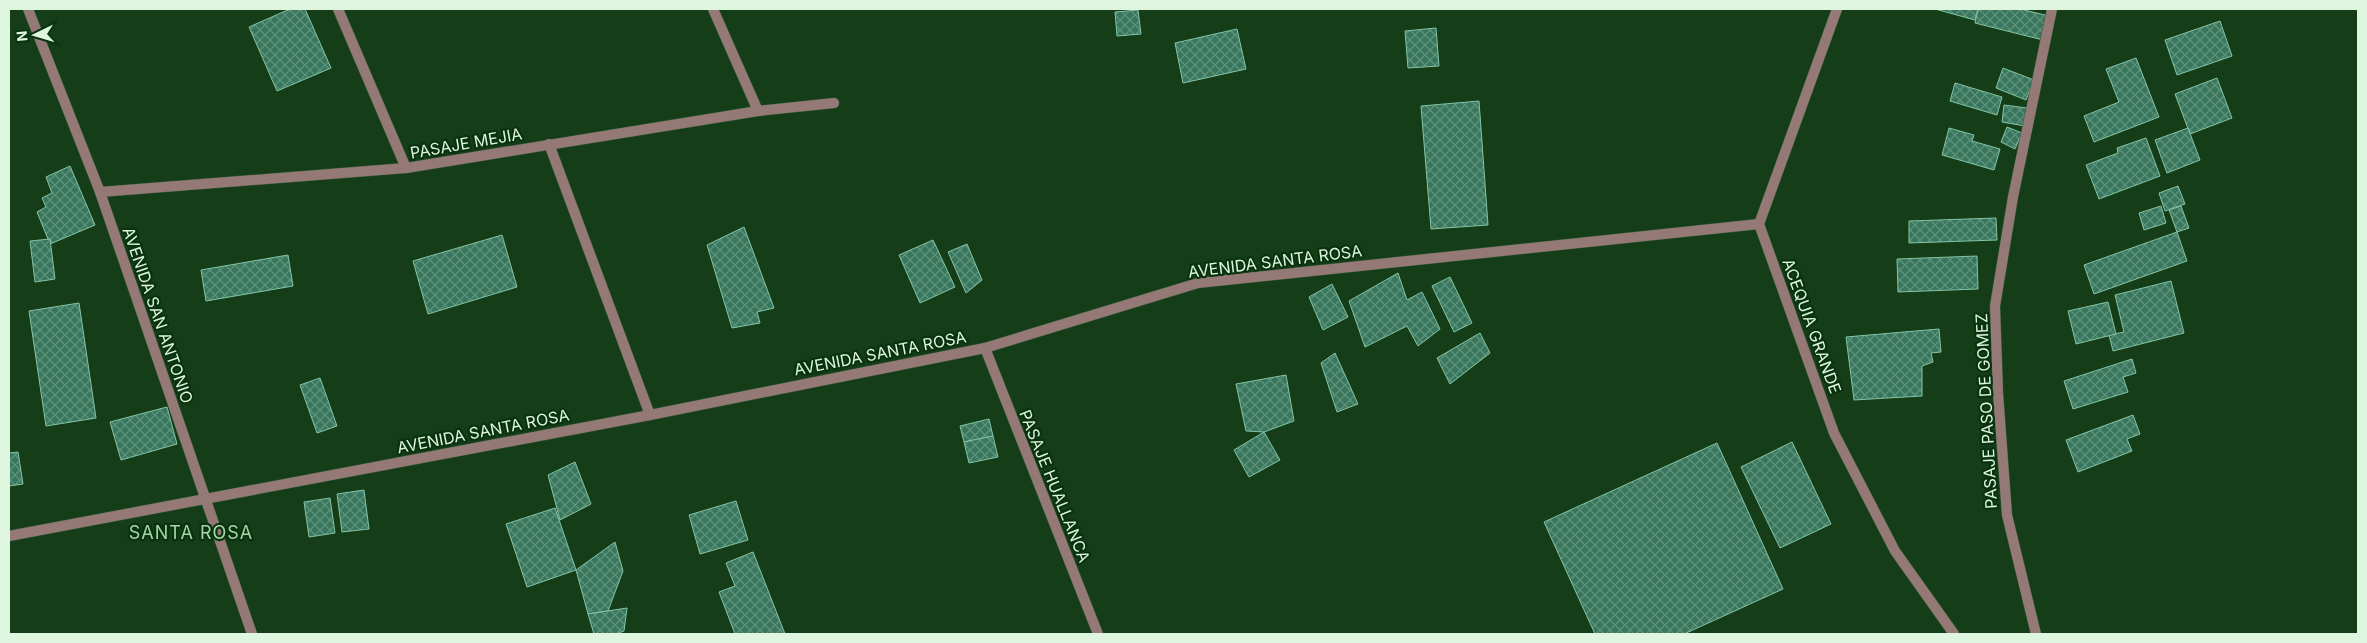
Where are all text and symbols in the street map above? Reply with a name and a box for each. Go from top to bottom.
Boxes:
north arrow [10,10,60,60]
text: N [13,30,30,42]
street label: PASAJE MEJIA [409,123,523,163]
street label: AVENIDA SAN ANTONIO [118,224,198,406]
street label: AVENIDA SANTA ROSA [1187,240,1363,282]
street label: ACEQUIA GRANDE [1778,256,1846,396]
street label: PASAJE PASO DE GOMEZ [1971,313,2001,509]
street label: AVENIDA SANTA ROSA [792,326,968,380]
street label: AVENIDA SANTA ROSA [395,404,571,458]
street label: PASAJE HUALLANCA [1015,407,1095,565]
district label: SANTA ROSA [129,522,253,543]

